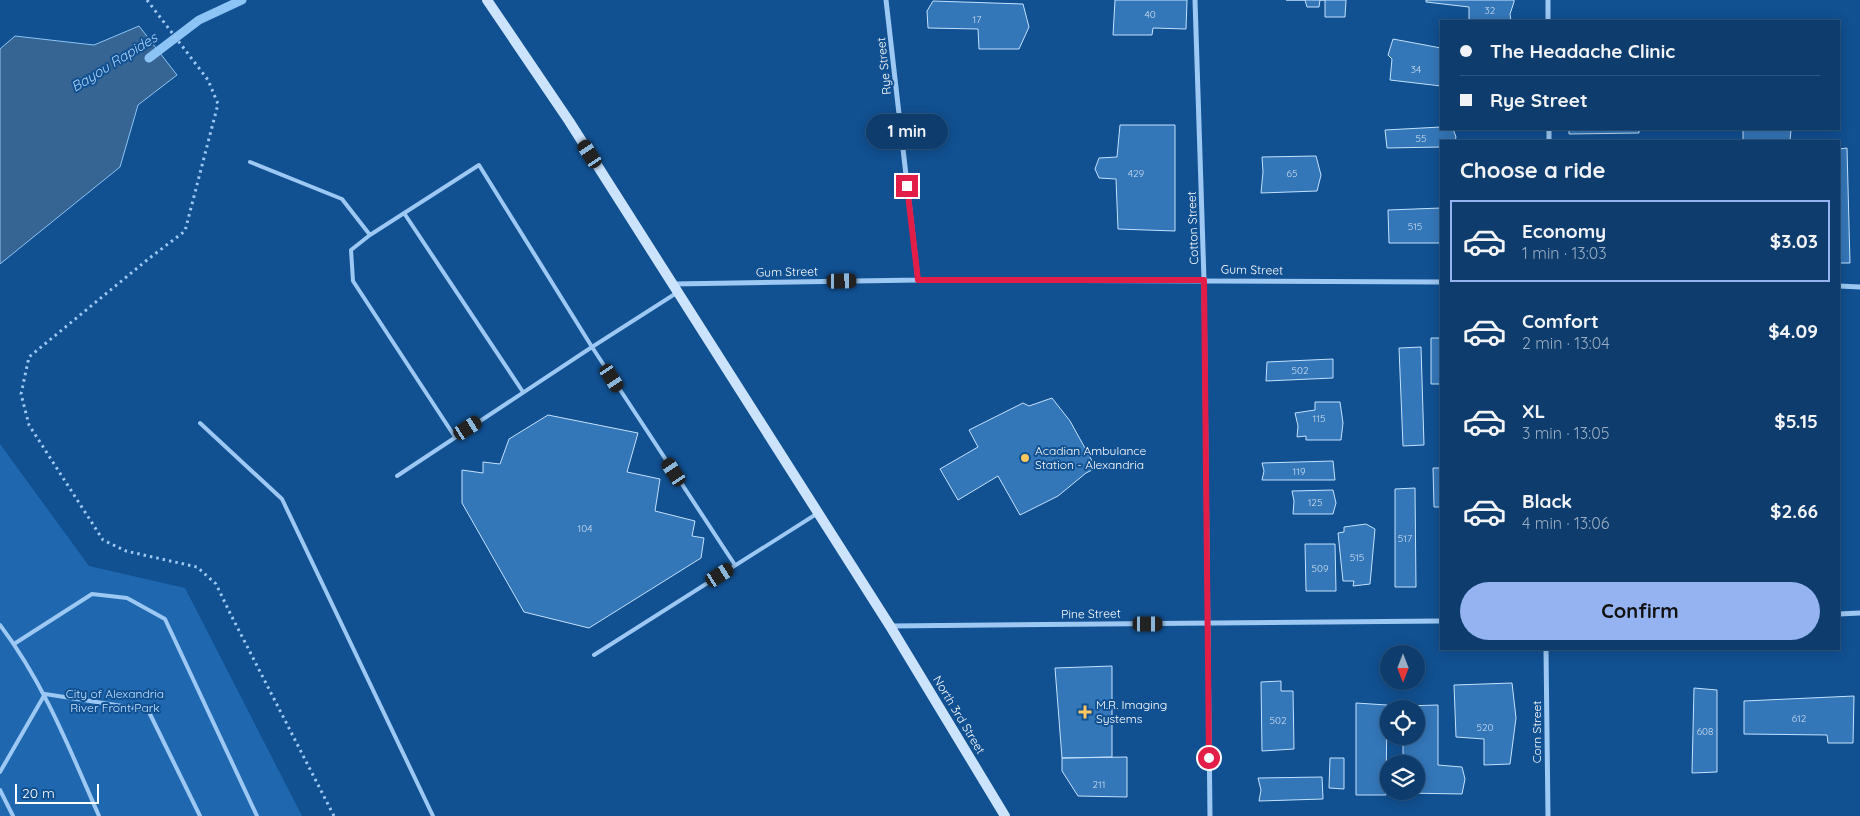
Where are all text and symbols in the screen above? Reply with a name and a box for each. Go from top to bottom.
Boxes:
house number: 32 [1485,4,1496,17]
house number: 40 [1144,8,1156,21]
house number: 17 [973,13,981,26]
water label: Bayou Rapides [68,28,162,96]
street label: Rye Street [873,37,894,96]
text: The Headache Clinic [1490,39,1675,63]
house number: 34 [1411,63,1421,76]
text: Rye Street [1490,88,1588,112]
callout: 1 min [866,114,948,148]
text: 1 min [888,121,926,141]
house number: 55 [1416,132,1426,145]
car [575,137,604,171]
text: Choose a ride [1460,156,1605,184]
house number: 429 [1128,167,1145,180]
house number: 65 [1287,167,1297,180]
route end [896,175,918,197]
street label: Cotton Street [1184,191,1201,265]
icon: car [1462,219,1507,264]
text: Economy [1522,219,1606,243]
house number: 515 [1408,220,1422,233]
text: $3.03 [1770,229,1818,253]
text: 1 min · 13:03 [1522,243,1607,263]
street label: Gum Street [1221,261,1283,278]
street label: Gum Street [756,263,818,280]
car [826,273,857,289]
icon: car [1462,309,1507,354]
text: Comfort [1522,309,1599,333]
text: $4.09 [1768,319,1818,343]
text: 2 min · 13:04 [1522,333,1610,353]
car [597,361,626,395]
house number: 502 [1292,364,1309,377]
icon: car [1462,399,1507,444]
text: XL [1522,399,1545,423]
text: $5.15 [1774,409,1818,433]
house number: 115 [1313,412,1325,425]
car [451,414,484,442]
text: 3 min · 13:05 [1522,423,1609,443]
place label: Acadian Ambulance Station - Alexandria [1035,443,1147,472]
marker: Acadian Ambulance Station - Alexandria [1019,452,1031,464]
car [659,455,688,489]
house number: 119 [1293,465,1306,478]
icon: car [1462,489,1507,534]
text: Black [1522,489,1572,513]
house number: 125 [1308,496,1322,509]
text: $2.66 [1770,499,1818,523]
text: 4 min · 13:06 [1522,513,1609,533]
house number: 104 [578,522,592,535]
house number: 517 [1398,532,1412,545]
house number: 515 [1350,551,1364,564]
car [703,561,736,589]
house number: 509 [1312,562,1329,575]
button: Confirm [1460,582,1820,640]
street label: Pine Street [1061,605,1121,622]
car [1133,617,1163,632]
north arrow [1380,645,1425,690]
map controls [1380,645,1425,800]
street label: North 3rd Street [930,673,989,757]
park label: City of Alexandria River Front Park [66,686,164,715]
place label: M.R. Imaging Systems [1096,697,1167,726]
button: locate [1380,700,1425,745]
street label: Corn Street [1529,701,1544,763]
marker: M.R. Imaging Systems [1078,705,1092,719]
house number: 612 [1792,712,1807,725]
house number: 502 [1270,714,1287,727]
house number: 520 [1477,721,1494,734]
house number: 608 [1697,725,1713,738]
route start [1198,747,1220,769]
button: layers [1380,755,1425,800]
house number: 211 [1093,778,1105,791]
scale bar [15,781,99,804]
text: 20 m [22,784,55,802]

